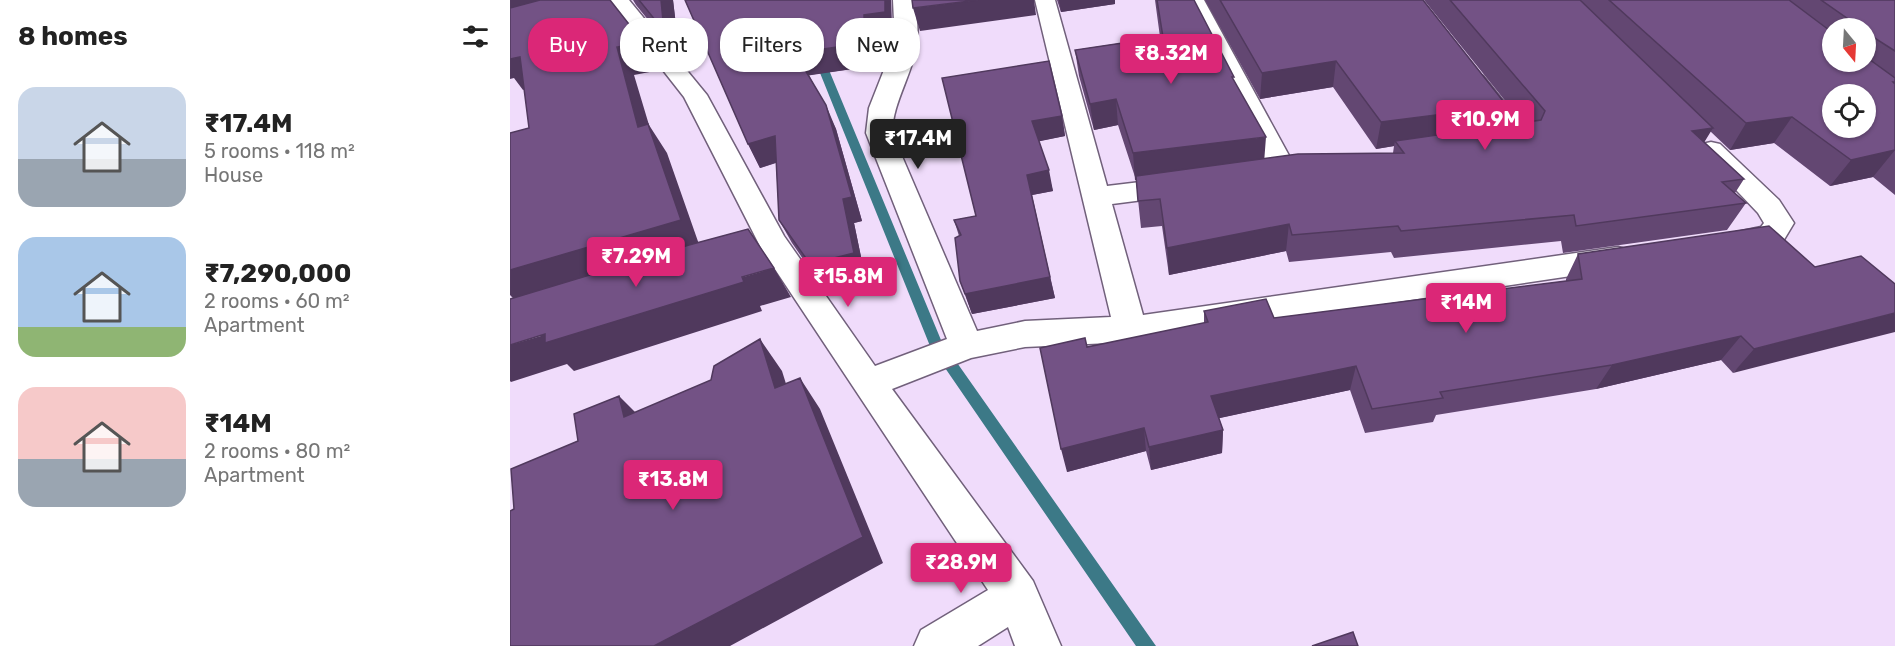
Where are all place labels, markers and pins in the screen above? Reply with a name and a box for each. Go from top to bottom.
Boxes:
pin: ₹8.32M [1122,34,1220,85]
pin: ₹10.9M [1436,100,1534,151]
pin: ₹17.4M [869,119,967,170]
pin: ₹7.29M [587,237,685,288]
pin: ₹15.8M [799,257,897,308]
pin: ₹14M [1430,283,1502,334]
pin: ₹13.8M [624,460,722,511]
pin: ₹28.9M [912,543,1010,594]

